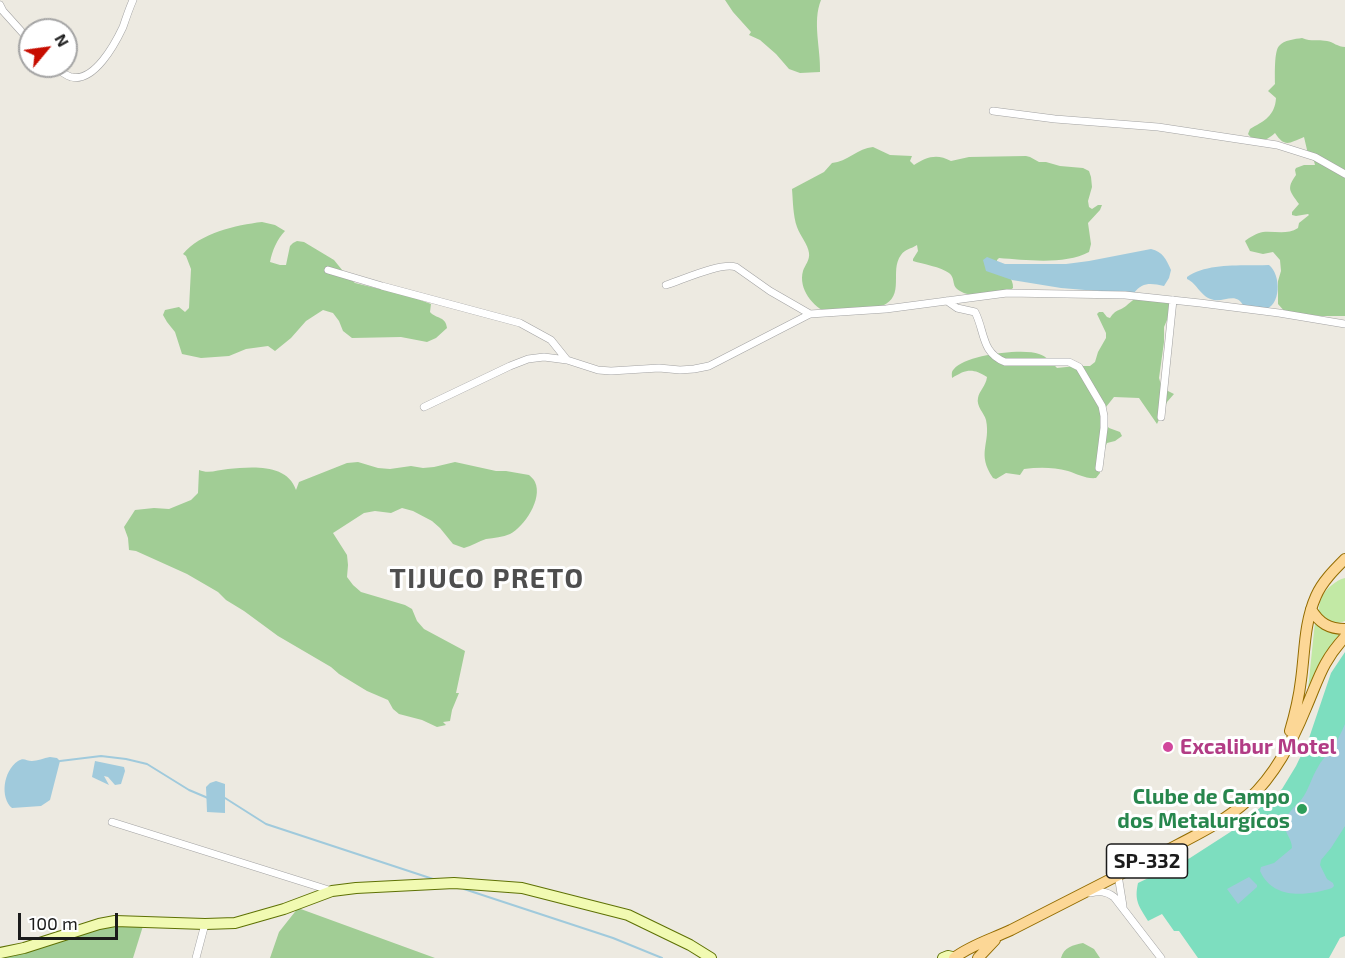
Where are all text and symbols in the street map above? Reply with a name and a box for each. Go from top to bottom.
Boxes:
north arrow [18,18,78,78]
text: N [51,30,74,50]
district label: TIJUCO PRETO [389,563,585,595]
place label: Excalibur Motel [1180,734,1336,760]
marker: Excalibur Motel [1161,740,1175,754]
place label: Clube de Campo dos Metalurgícos [1117,784,1290,834]
marker: Clube de Campo dos Metalurgícos [1295,802,1309,816]
road number: SP-332 [1106,844,1188,878]
scale bar [21,901,122,939]
text: 100 m [29,912,78,934]

